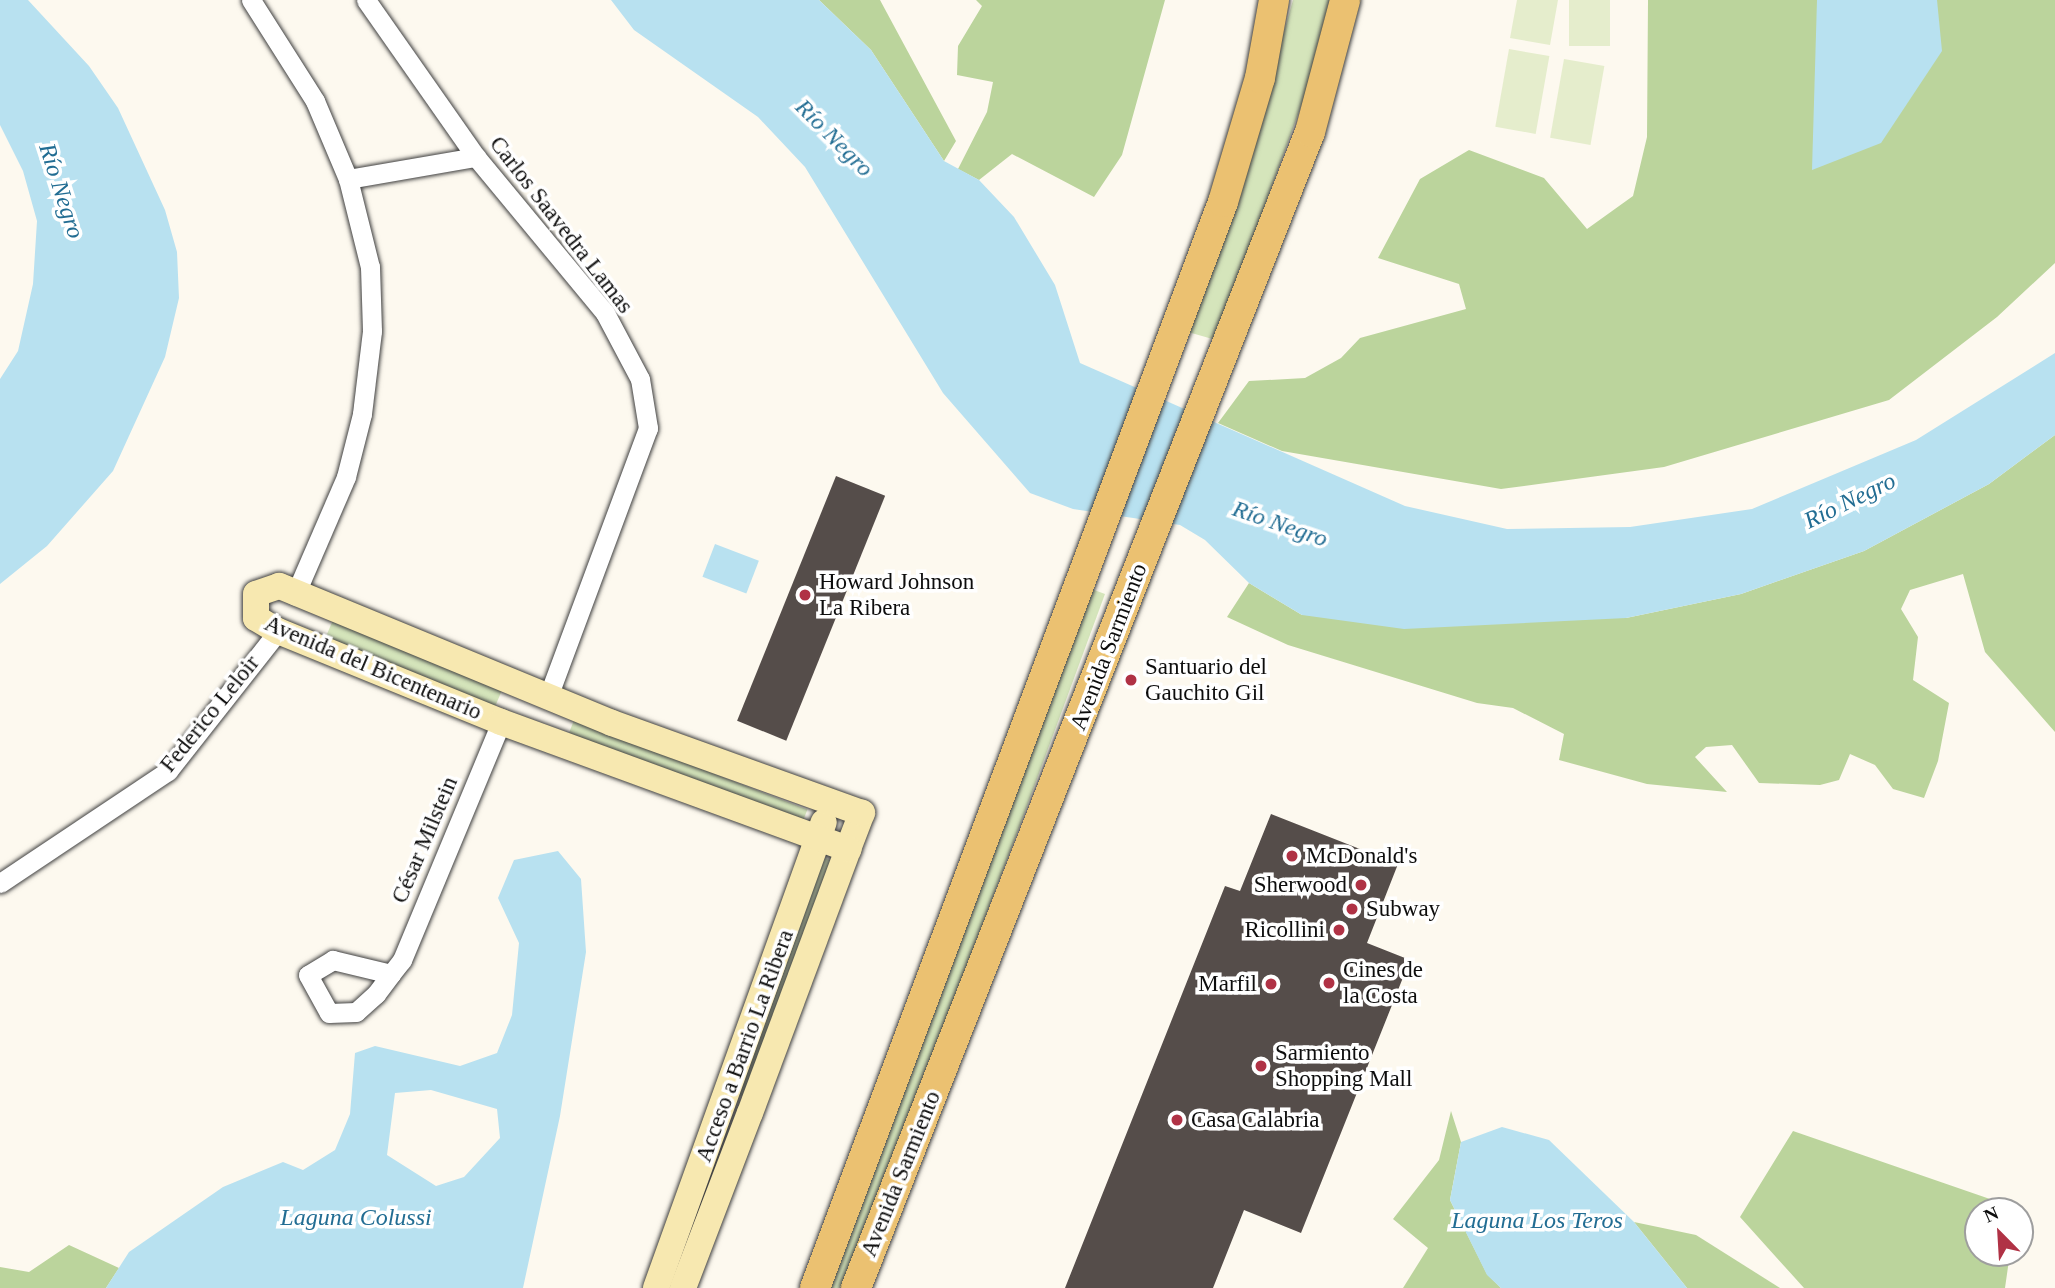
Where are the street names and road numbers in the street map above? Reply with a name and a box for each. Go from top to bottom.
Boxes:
street label: Carlos Saavedra Lamas [483,131,639,319]
street label: Avenida Sarmiento [1064,560,1154,734]
street label: Avenida del Bicentenario [260,610,486,726]
street label: Federico Leloir [154,650,266,778]
street label: César Milstein [386,773,464,907]
street label: Acceso a Barrio La Ribera [690,926,800,1166]
street label: Avenida Sarmiento [855,1087,947,1261]

